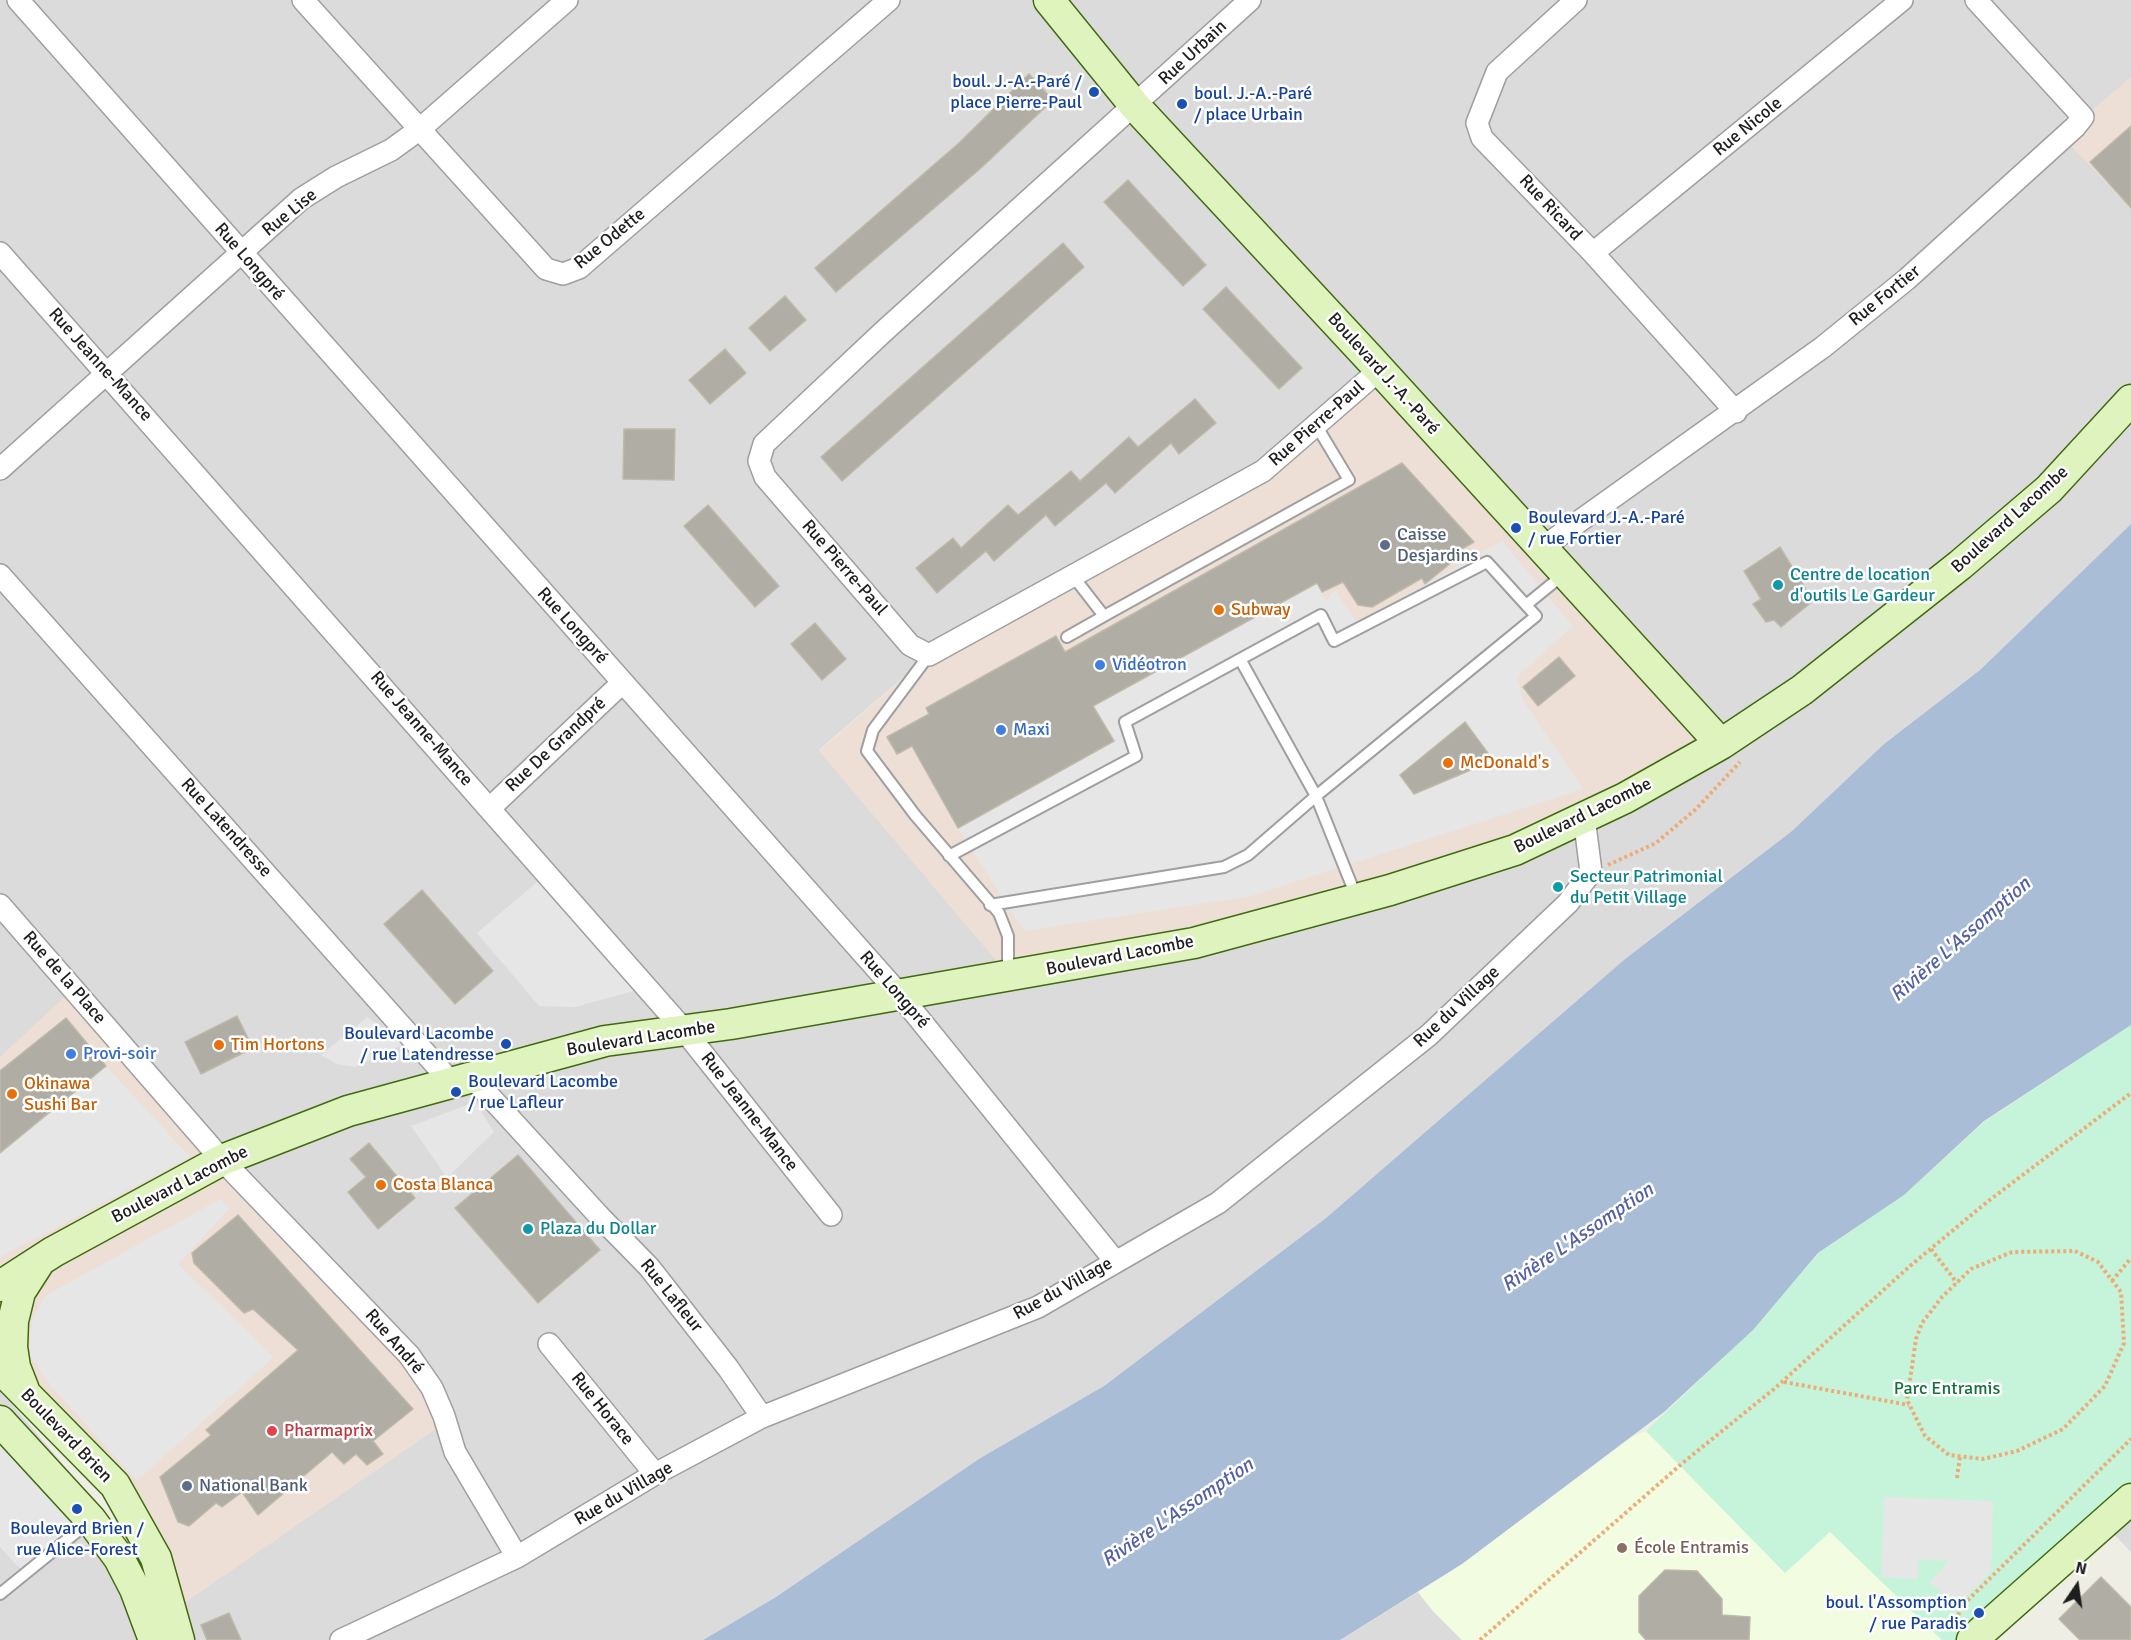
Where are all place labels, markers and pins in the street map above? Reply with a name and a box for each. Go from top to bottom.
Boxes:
place label: boul. J.-A.-Paré / place Pierre-Paul [950,71,1082,113]
place label: boul. J.-A.-Paré / place Urbain [1194,83,1312,125]
marker: boul. J.-A.-Paré / place Pierre-Paul [1087,85,1101,99]
marker: boul. J.-A.-Paré / place Urbain [1175,97,1189,111]
place label: Boulevard J.-A.-Paré / rue Fortier [1528,507,1685,550]
marker: Boulevard J.-A.-Paré / rue Fortier [1509,521,1523,535]
place label: Caisse Desjardins [1397,524,1478,566]
marker: Caisse Desjardins [1378,538,1392,552]
place label: Centre de location d'outils Le Gardeur [1790,564,1935,606]
marker: Centre de location d'outils Le Gardeur [1771,578,1785,592]
place label: Subway [1231,599,1290,621]
marker: Subway [1212,603,1226,617]
place label: Vidéotron [1112,654,1187,676]
marker: Vidéotron [1093,658,1107,672]
place label: Maxi [1013,719,1050,741]
marker: Maxi [994,723,1008,737]
place label: McDonald's [1460,752,1549,774]
marker: McDonald's [1441,756,1455,770]
place label: Secteur Patrimonial du Petit Village [1570,866,1723,908]
marker: Secteur Patrimonial du Petit Village [1551,880,1565,894]
place label: Boulevard Lacombe / rue Latendresse [344,1023,494,1066]
place label: Tim Hortons [231,1034,325,1056]
marker: Boulevard Lacombe / rue Latendresse [499,1037,513,1051]
marker: Tim Hortons [212,1038,226,1052]
place label: Provi-soir [83,1043,156,1065]
marker: Provi-soir [64,1047,78,1061]
place label: Boulevard Lacombe / rue Lafleur [468,1071,618,1114]
place label: Okinawa Sushi Bar [24,1073,97,1116]
marker: Boulevard Lacombe / rue Lafleur [449,1085,463,1099]
marker: Okinawa Sushi Bar [5,1087,19,1101]
place label: Costa Blanca [393,1174,493,1196]
marker: Costa Blanca [374,1178,388,1192]
place label: Plaza du Dollar [540,1218,656,1240]
marker: Plaza du Dollar [521,1222,535,1236]
place label: Pharmaprix [284,1420,373,1442]
marker: Pharmaprix [265,1424,279,1438]
place label: National Bank [199,1475,308,1497]
marker: National Bank [180,1479,194,1493]
marker: Boulevard Brien / rue Alice-Forest [70,1502,84,1516]
place label: Boulevard Brien / rue Alice-Forest [10,1518,144,1561]
place label: École Entramis [1634,1537,1749,1559]
marker: École Entramis [1615,1541,1629,1555]
place label: boul. l'Assomption / rue Paradis [1825,1592,1967,1634]
marker: boul. l'Assomption / rue Paradis [1972,1606,1986,1620]

